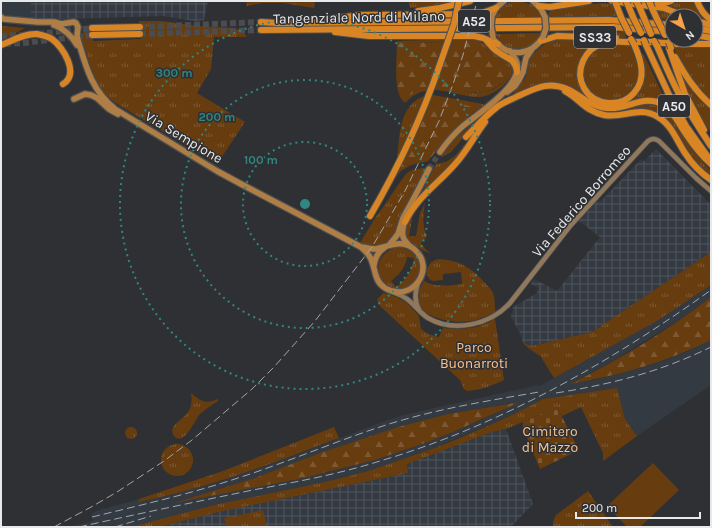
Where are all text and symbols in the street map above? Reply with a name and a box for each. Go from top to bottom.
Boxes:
street label: Tangenziale Nord di Milano [273,8,445,27]
north arrow [664,8,704,48]
road number: A52 [458,10,490,32]
road number: SS33 [574,26,616,48]
text: N [683,28,697,43]
text: 300 m [155,66,193,80]
road number: A50 [658,95,690,117]
street label: Via Sempione [142,108,226,167]
text: 200 m [199,110,235,124]
street label: Via Federico Borromeo [528,142,634,261]
text: 100 m [244,153,278,167]
centre of rings [298,197,312,211]
park label: Parco Buonarroti [440,339,508,372]
park label: Cimitero di Mazzo [522,423,578,456]
scale bar [576,494,700,520]
text: 200 m [582,501,617,515]

